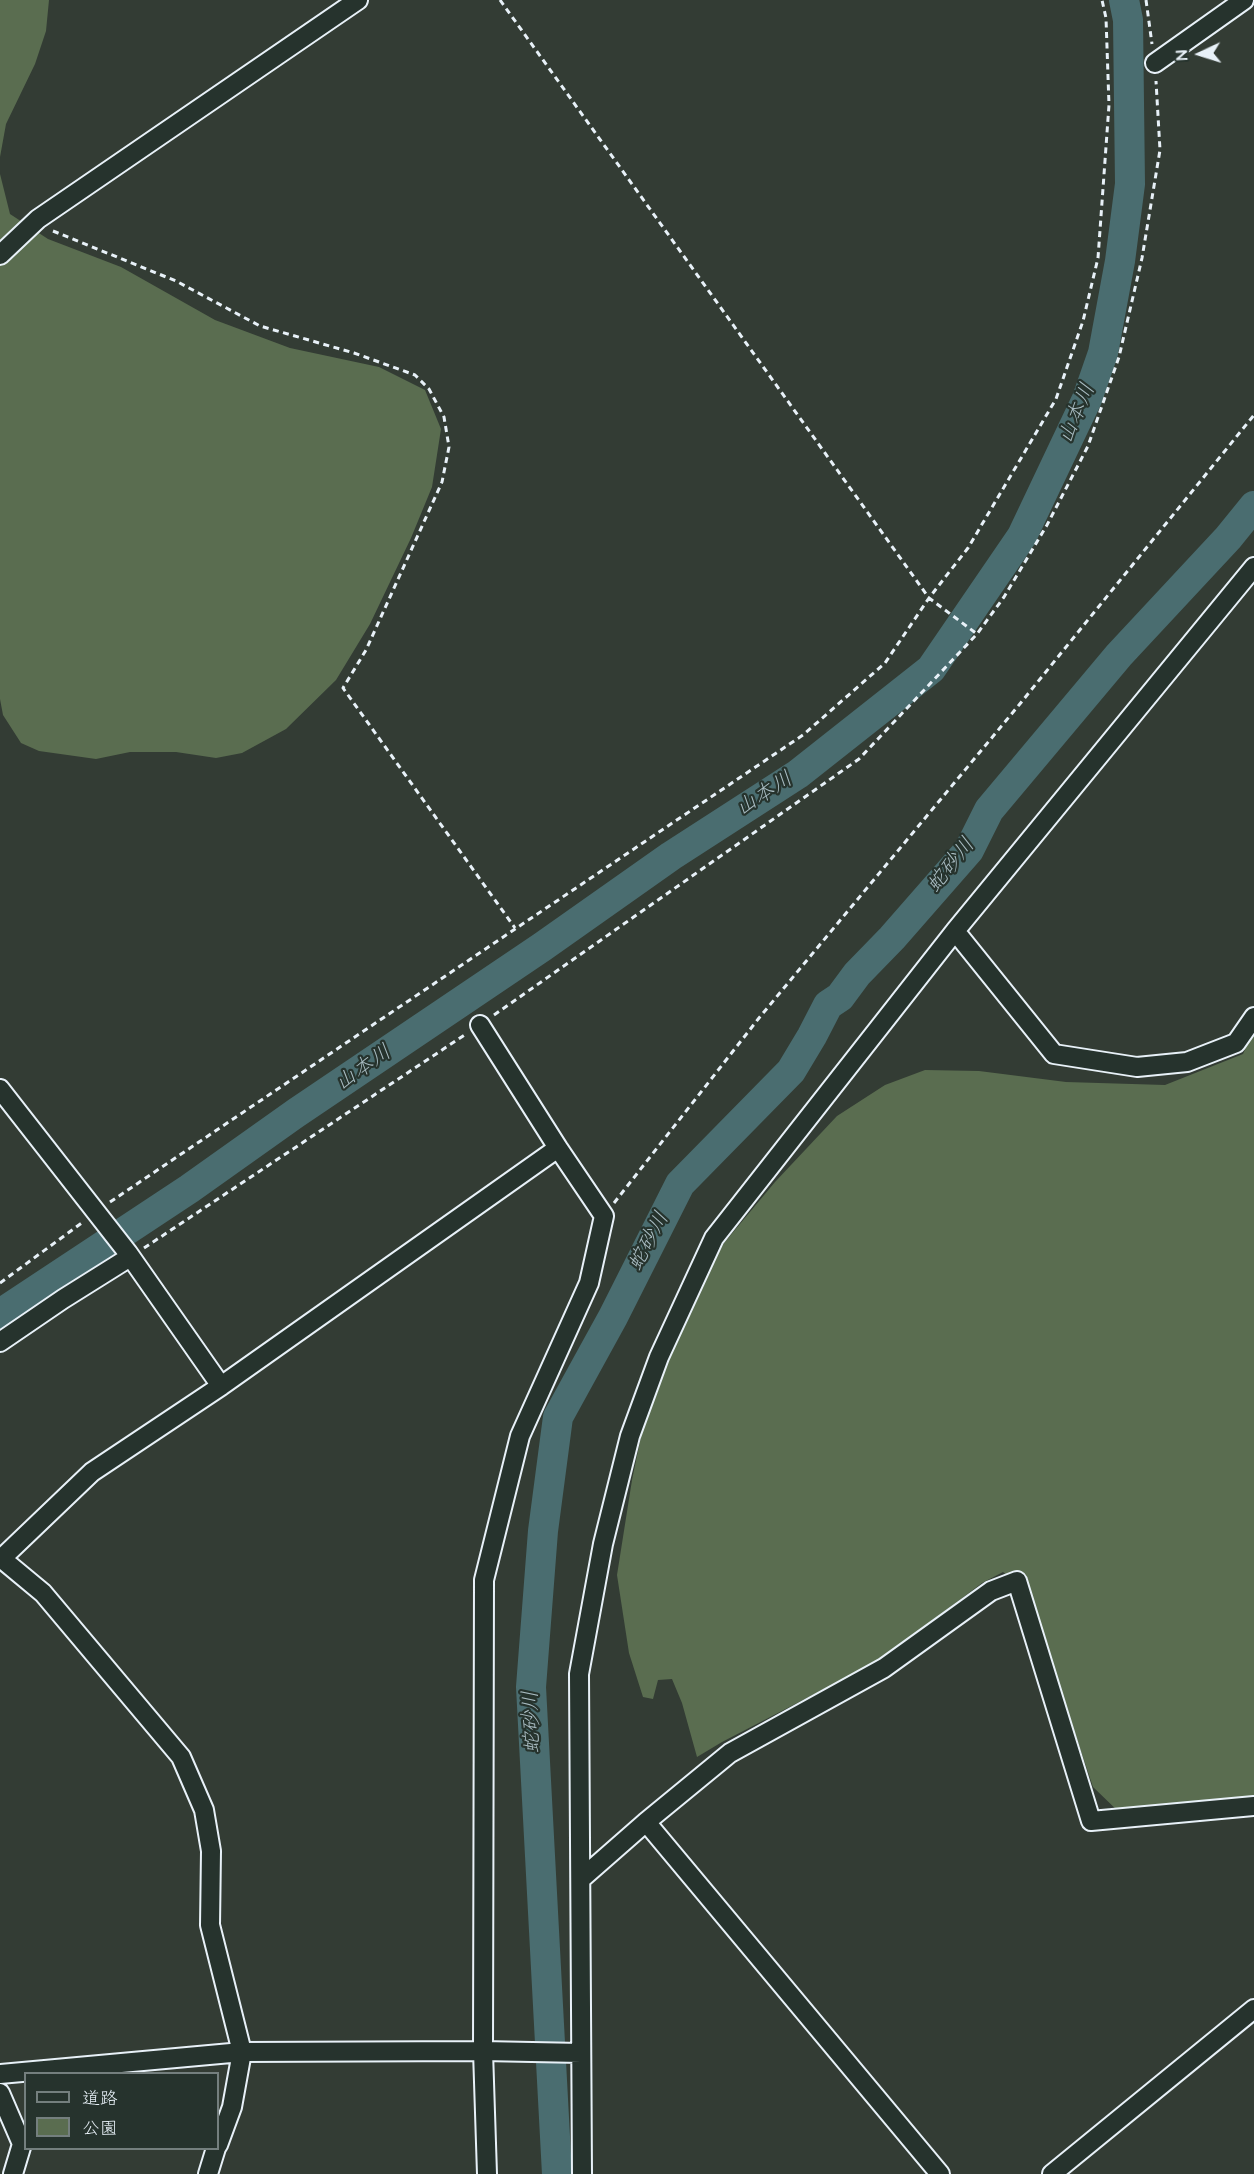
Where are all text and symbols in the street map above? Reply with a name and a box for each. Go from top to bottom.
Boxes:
north arrow [1170,24,1230,84]
text: N [1171,49,1193,61]
water label: 山本川 [1054,380,1102,448]
water label: 山本川 [732,767,798,823]
water label: 蛇砂川 [923,833,981,899]
water label: 山本川 [331,1041,397,1097]
water label: 蛇砂川 [624,1208,676,1276]
water label: 蛇砂川 [519,1690,547,1754]
legend [24,2072,219,2150]
text: 道路 [82,2086,118,2111]
text: 公園 [82,2116,118,2141]

